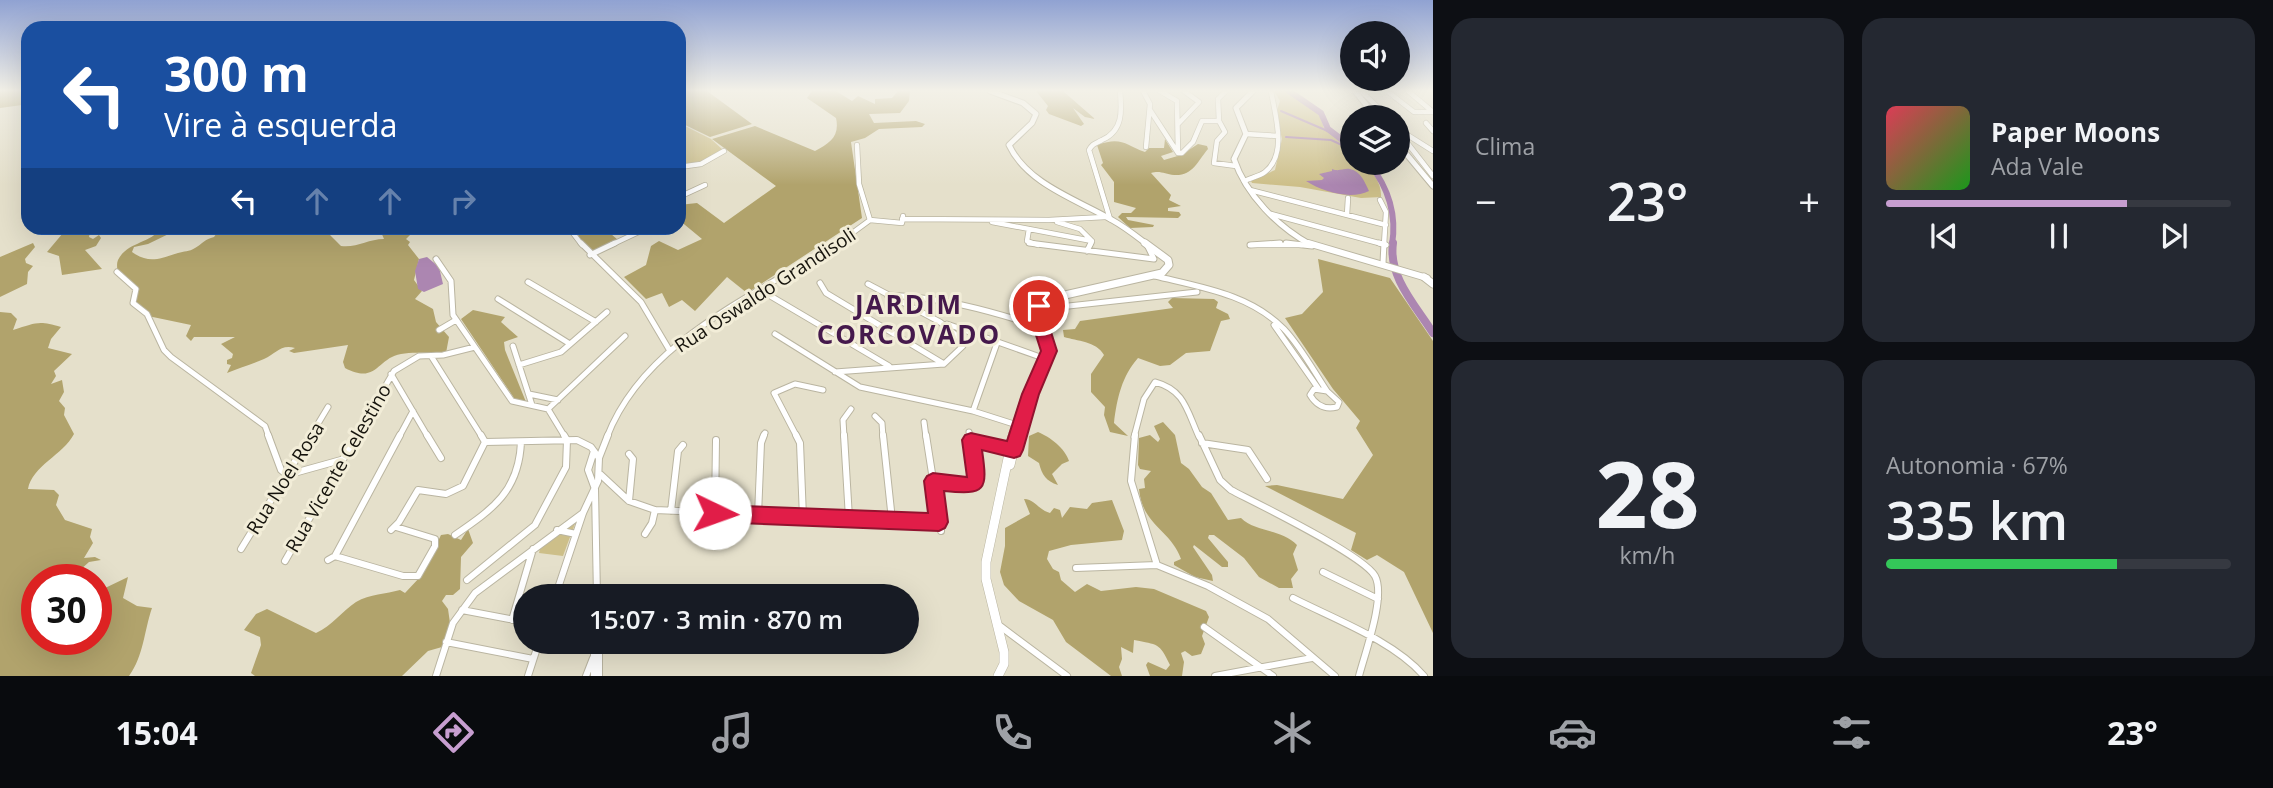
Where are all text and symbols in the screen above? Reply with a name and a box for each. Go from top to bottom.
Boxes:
map controls [1340,21,1410,175]
button: sound [1340,21,1410,91]
text: 300 m [164,40,309,106]
icon: left [49,49,140,140]
text: Vire à esquerda [164,103,397,146]
button: layers [1340,105,1410,175]
text: Paper Moons [1991,114,2160,150]
text: Clima [1475,130,1535,162]
text: Ada Vale [1991,150,2084,182]
text: 23° [1607,165,1688,236]
text: − [1475,175,1497,227]
text: + [1798,175,1820,227]
icon: left [225,182,263,220]
icon: ahead [298,182,336,220]
icon: ahead [371,182,409,220]
icon: right [444,182,482,220]
icon: previous [1925,217,1963,255]
icon: pause [2040,217,2078,255]
icon: next [2155,217,2193,255]
street label: Rua Oswaldo Grandisoli [669,222,861,358]
pin [1009,276,1069,336]
district label: JARDIM CORCOVADO [817,286,1001,352]
icon: arrive [1020,287,1058,325]
street label: Rua Vicente Celestino [279,379,397,557]
street label: Rua Noel Rosa [240,417,330,539]
text: 28 [1595,431,1700,555]
text: Autonomia · 67% [1886,449,2068,481]
position arrow [678,476,752,550]
text: 335 km [1886,484,2068,555]
text: km/h [1620,539,1675,571]
speed limit sign: 30 [21,564,112,655]
text: 15:07 · 3 min · 870 m [589,601,843,637]
icon: directions [429,708,478,757]
icon: music [708,708,757,757]
icon: phone [988,708,1037,757]
icon: climate [1268,708,1317,757]
icon: car [1548,708,1597,757]
icon: filters [1827,708,1876,757]
text: 15:04 [115,711,198,754]
text: 23° [2107,711,2158,754]

